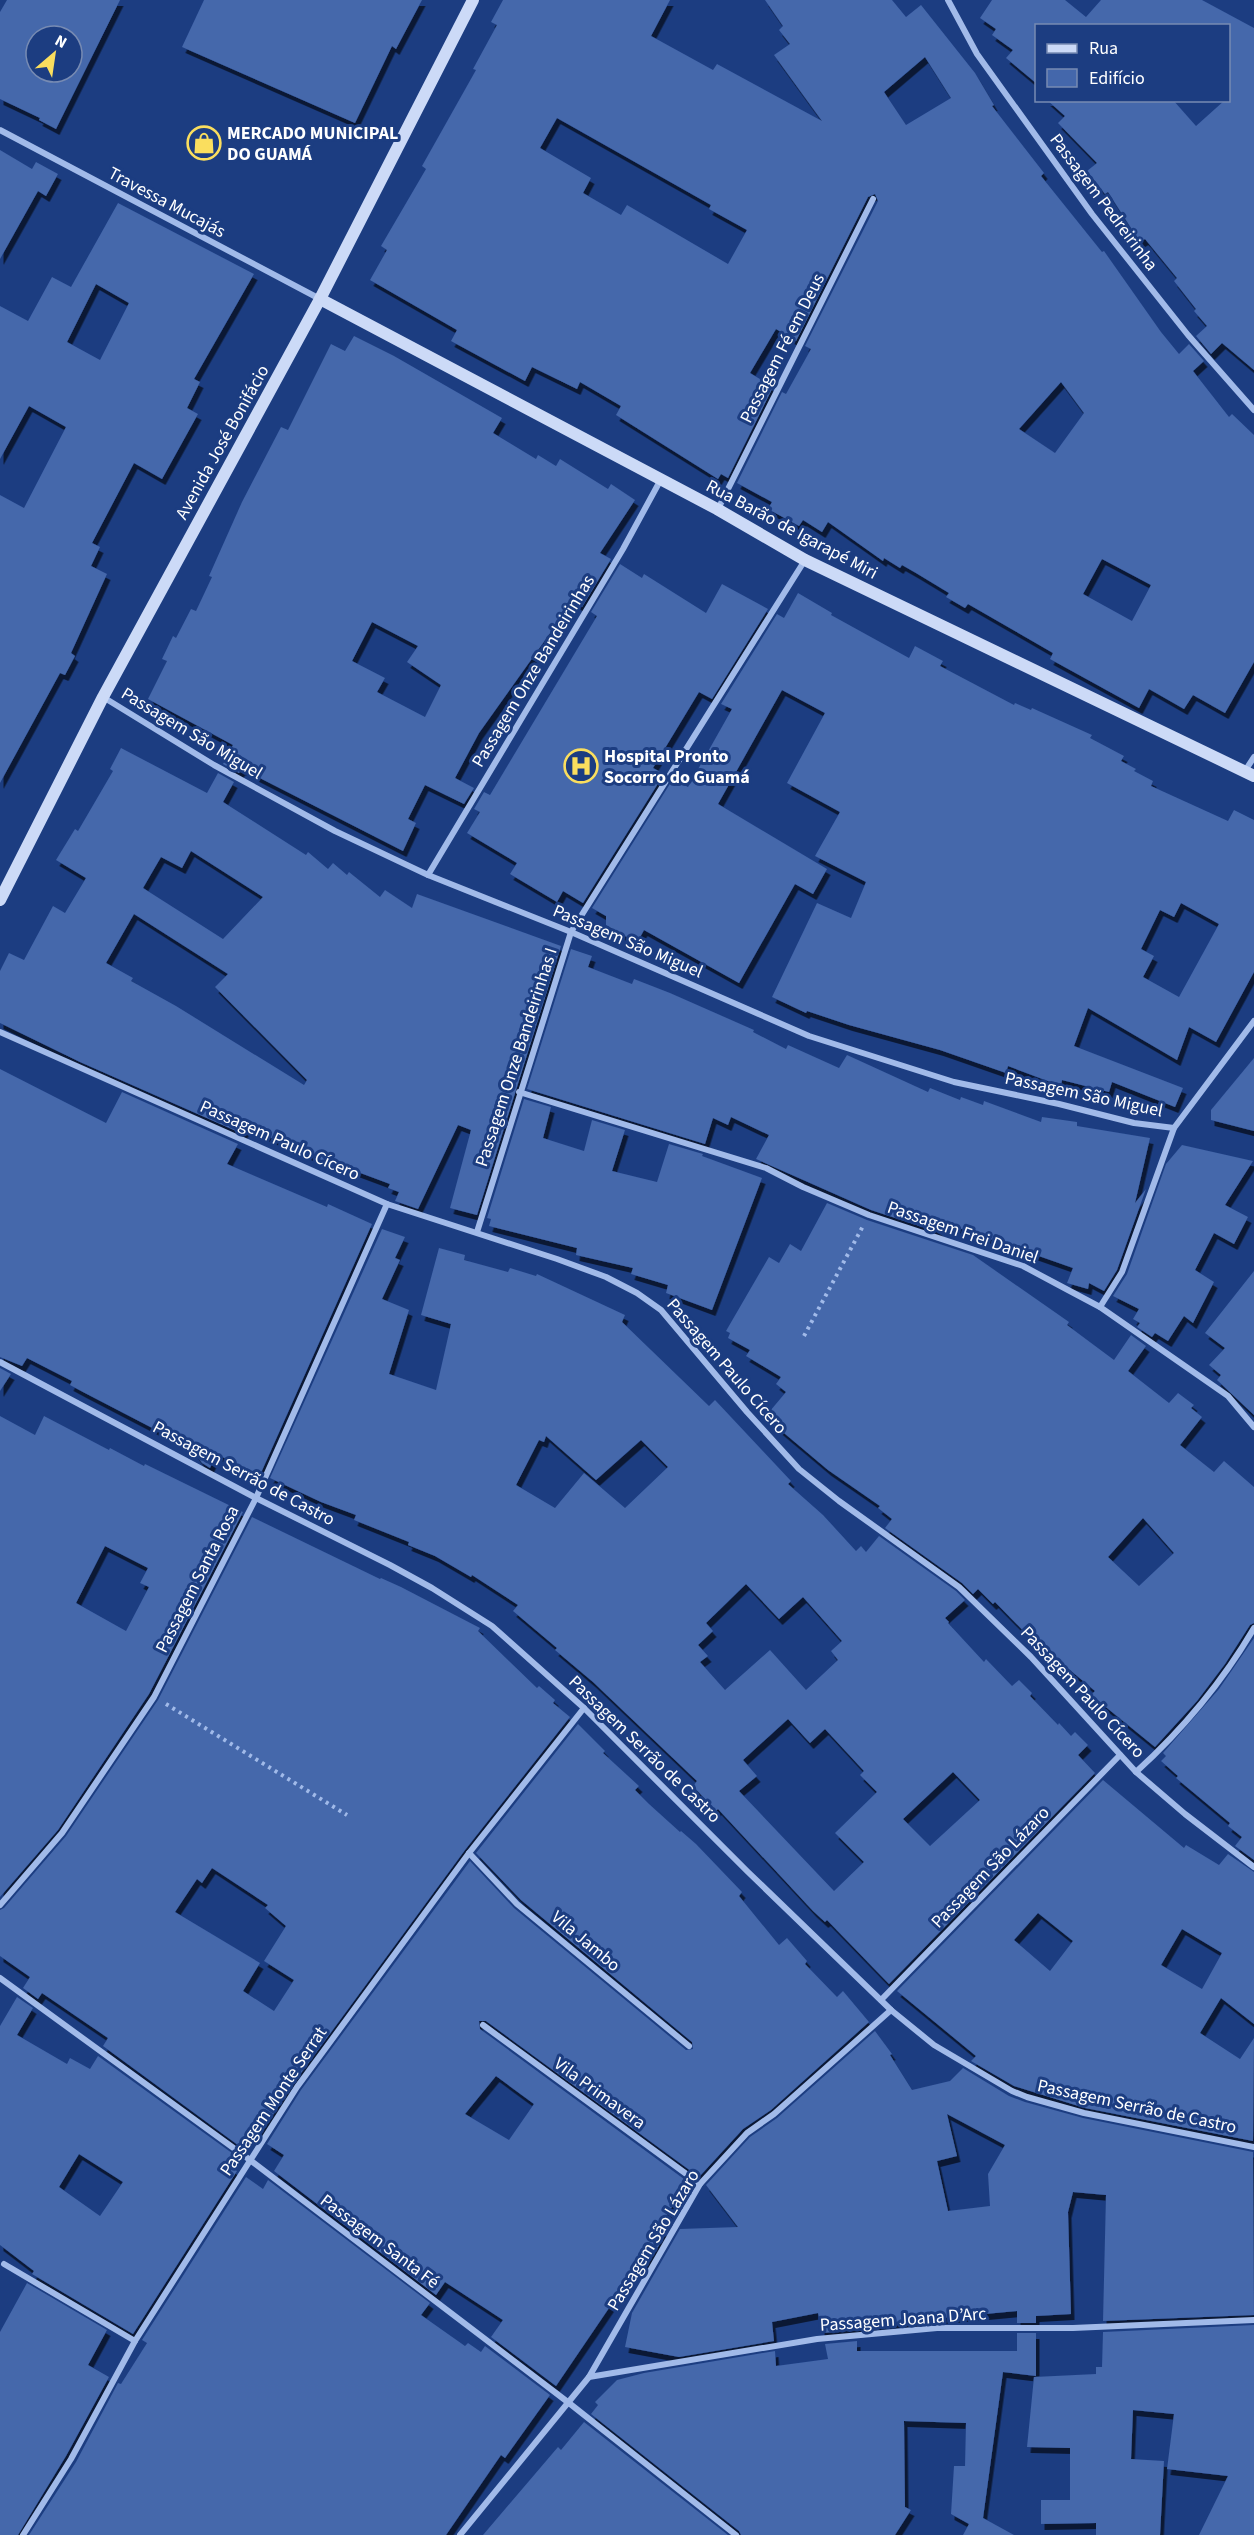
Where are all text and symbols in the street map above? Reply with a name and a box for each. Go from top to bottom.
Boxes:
north arrow [24,24,84,84]
legend [1035,24,1230,102]
text: N [51,30,71,54]
text: Rua [1089,36,1118,61]
text: Edifício [1089,66,1145,91]
place label: MERCADO MUNICIPAL DO GUAMÁ [227,121,398,167]
shop icon: MERCADO MUNICIPAL DO GUAMÁ [186,125,222,161]
street label: Passagem Pedreirinha [1044,128,1164,276]
street label: Travessa Mucajás [104,161,230,244]
street label: Passagem Fé em Deus [734,269,831,427]
street label: Avenida José Bonifácio [170,360,275,524]
street label: Rua Barão de Igarapé Miri [701,473,882,585]
street label: Passagem Onze Bandeirinhas [466,570,601,772]
street label: Passagem São Miguel [116,681,267,786]
place label: Hospital Pronto Socorro do Guamá [604,744,750,790]
hospital icon: Hospital Pronto Socorro do Guamá [563,748,599,784]
street label: Passagem São Miguel [549,899,707,984]
street label: Passagem Onze Bandeirinhas I [469,944,564,1170]
street label: Passagem São Miguel [1003,1066,1165,1123]
street label: Passagem Paulo Cícero [196,1094,364,1187]
street label: Passagem Frei Daniel [884,1195,1042,1270]
street label: Passagem Paulo Cícero [661,1293,793,1440]
street label: Passagem Serrão de Castro [148,1415,339,1532]
street label: Passagem Santa Rosa [149,1501,245,1657]
street label: Passagem Paulo Cícero [1015,1621,1151,1764]
street label: Passagem Serrão de Castro [563,1670,726,1829]
street label: Passagem São Lázaro [925,1801,1055,1934]
street label: Vila Jambo [546,1905,626,1978]
street label: Passagem Monte Serrat [214,2022,333,2181]
street label: Vila Primavera [549,2052,651,2135]
street label: Passagem Serrão de Castro [1035,2073,1239,2140]
street label: Passagem São Lázaro [601,2165,706,2316]
street label: Passagem Santa Fé [315,2188,445,2295]
street label: Passagem Joana D’Arc [819,2301,987,2338]

